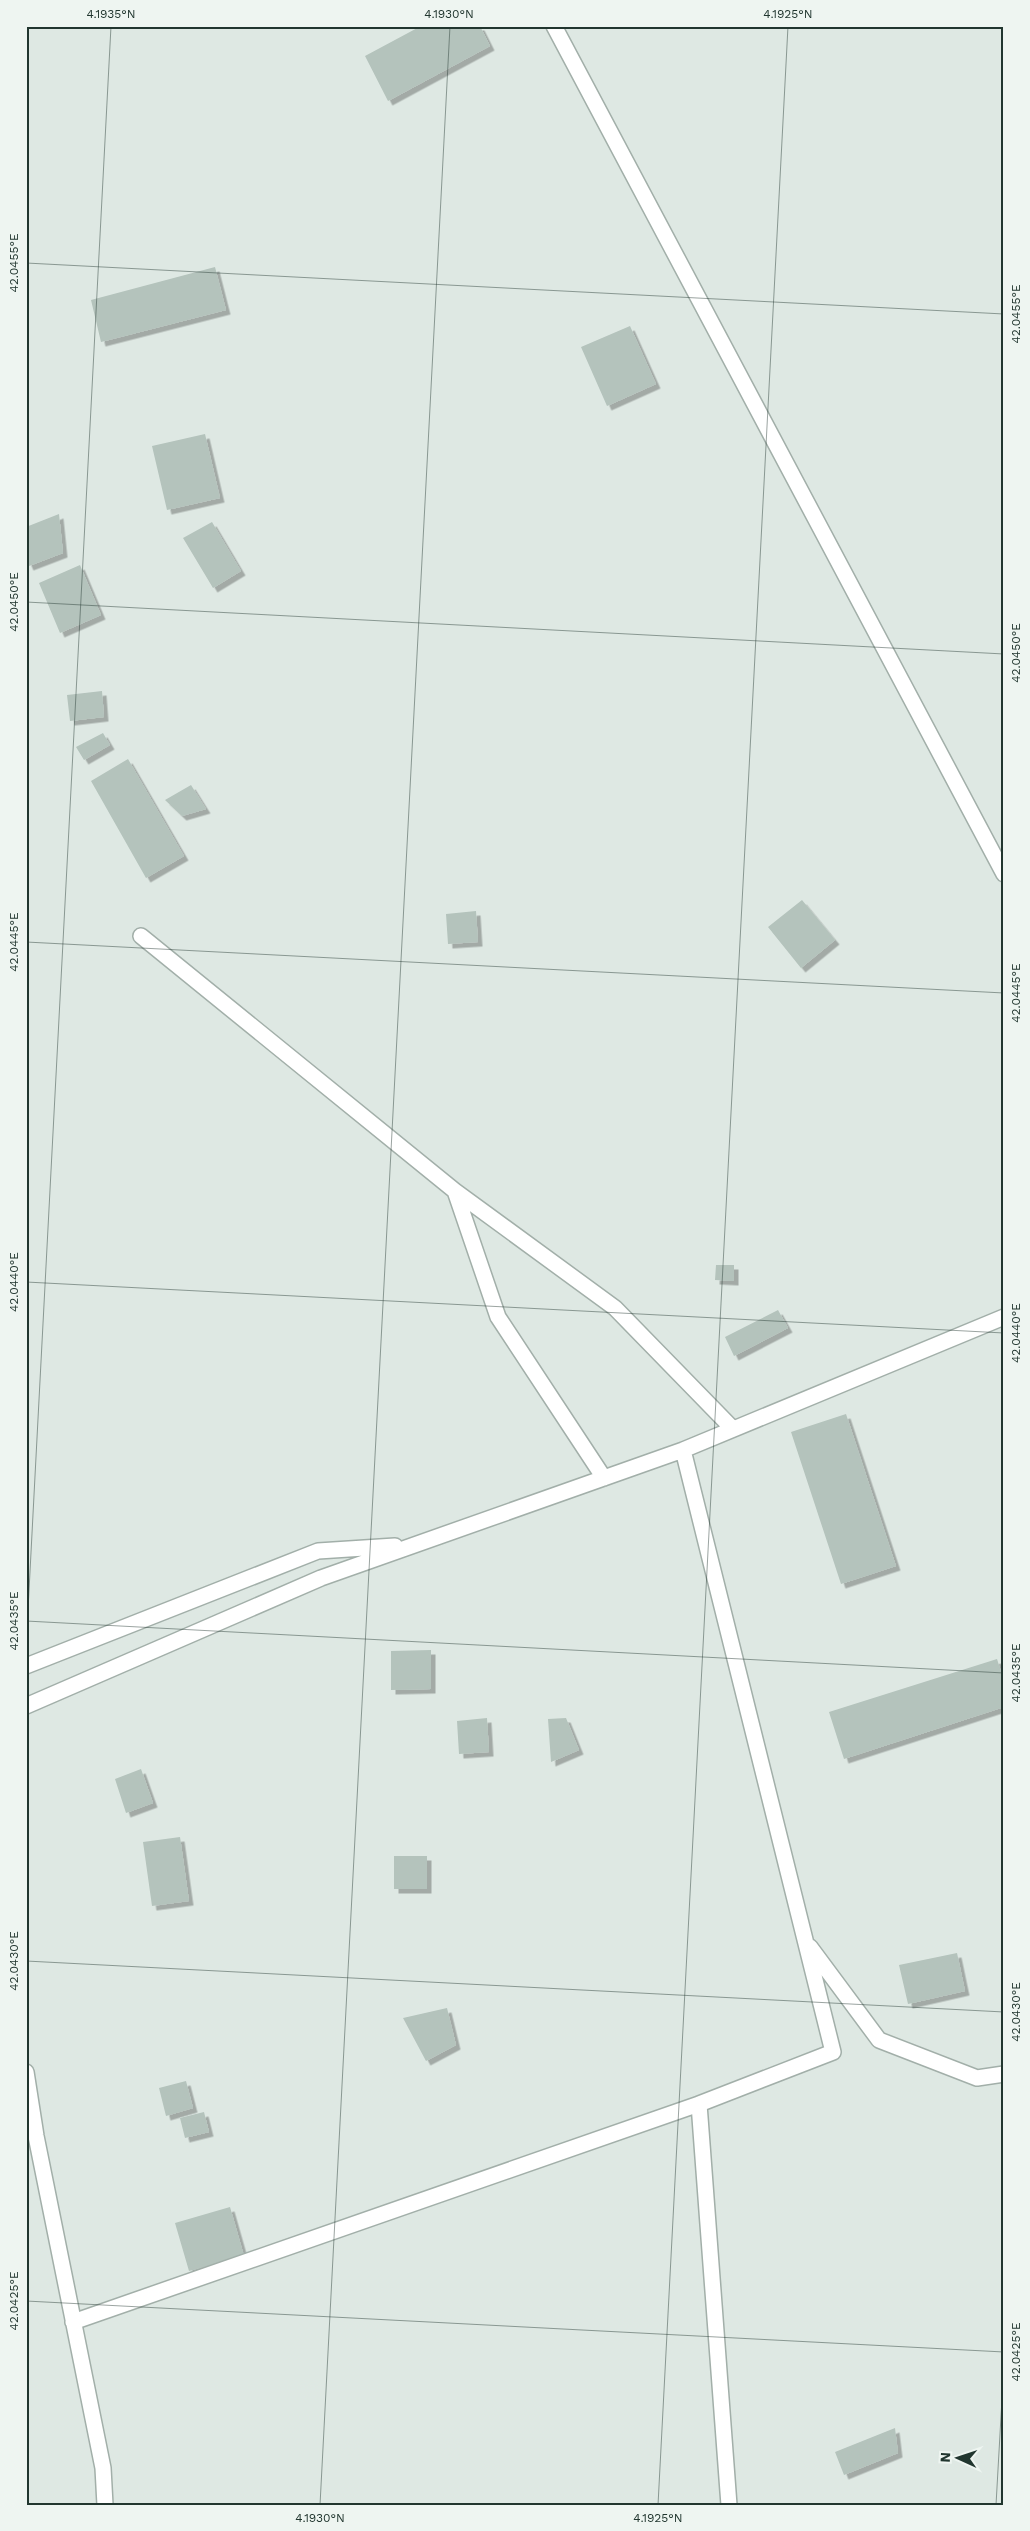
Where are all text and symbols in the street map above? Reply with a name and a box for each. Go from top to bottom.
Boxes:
text: 4.1935°N [86,7,136,21]
text: 4.1930°N [424,7,474,21]
text: 4.1925°N [763,7,813,21]
text: 42.0455°E [7,233,21,293]
text: 42.0455°E [1009,284,1023,344]
text: 42.0450°E [7,572,21,632]
text: 42.0450°E [1009,623,1023,683]
text: 42.0445°E [7,912,21,972]
text: 42.0445°E [1009,963,1023,1023]
text: 42.0440°E [7,1252,21,1312]
text: 42.0440°E [1009,1303,1023,1363]
text: 42.0435°E [7,1591,21,1651]
text: 42.0435°E [1009,1643,1023,1703]
text: 42.0430°E [7,1931,21,1991]
text: 42.0430°E [1009,1982,1023,2042]
text: 42.0425°E [7,2271,21,2331]
text: 42.0425°E [1009,2322,1023,2382]
north arrow [932,2434,982,2484]
text: N [937,2452,953,2463]
text: 4.1930°N [295,2511,345,2525]
text: 4.1925°N [633,2511,683,2525]

